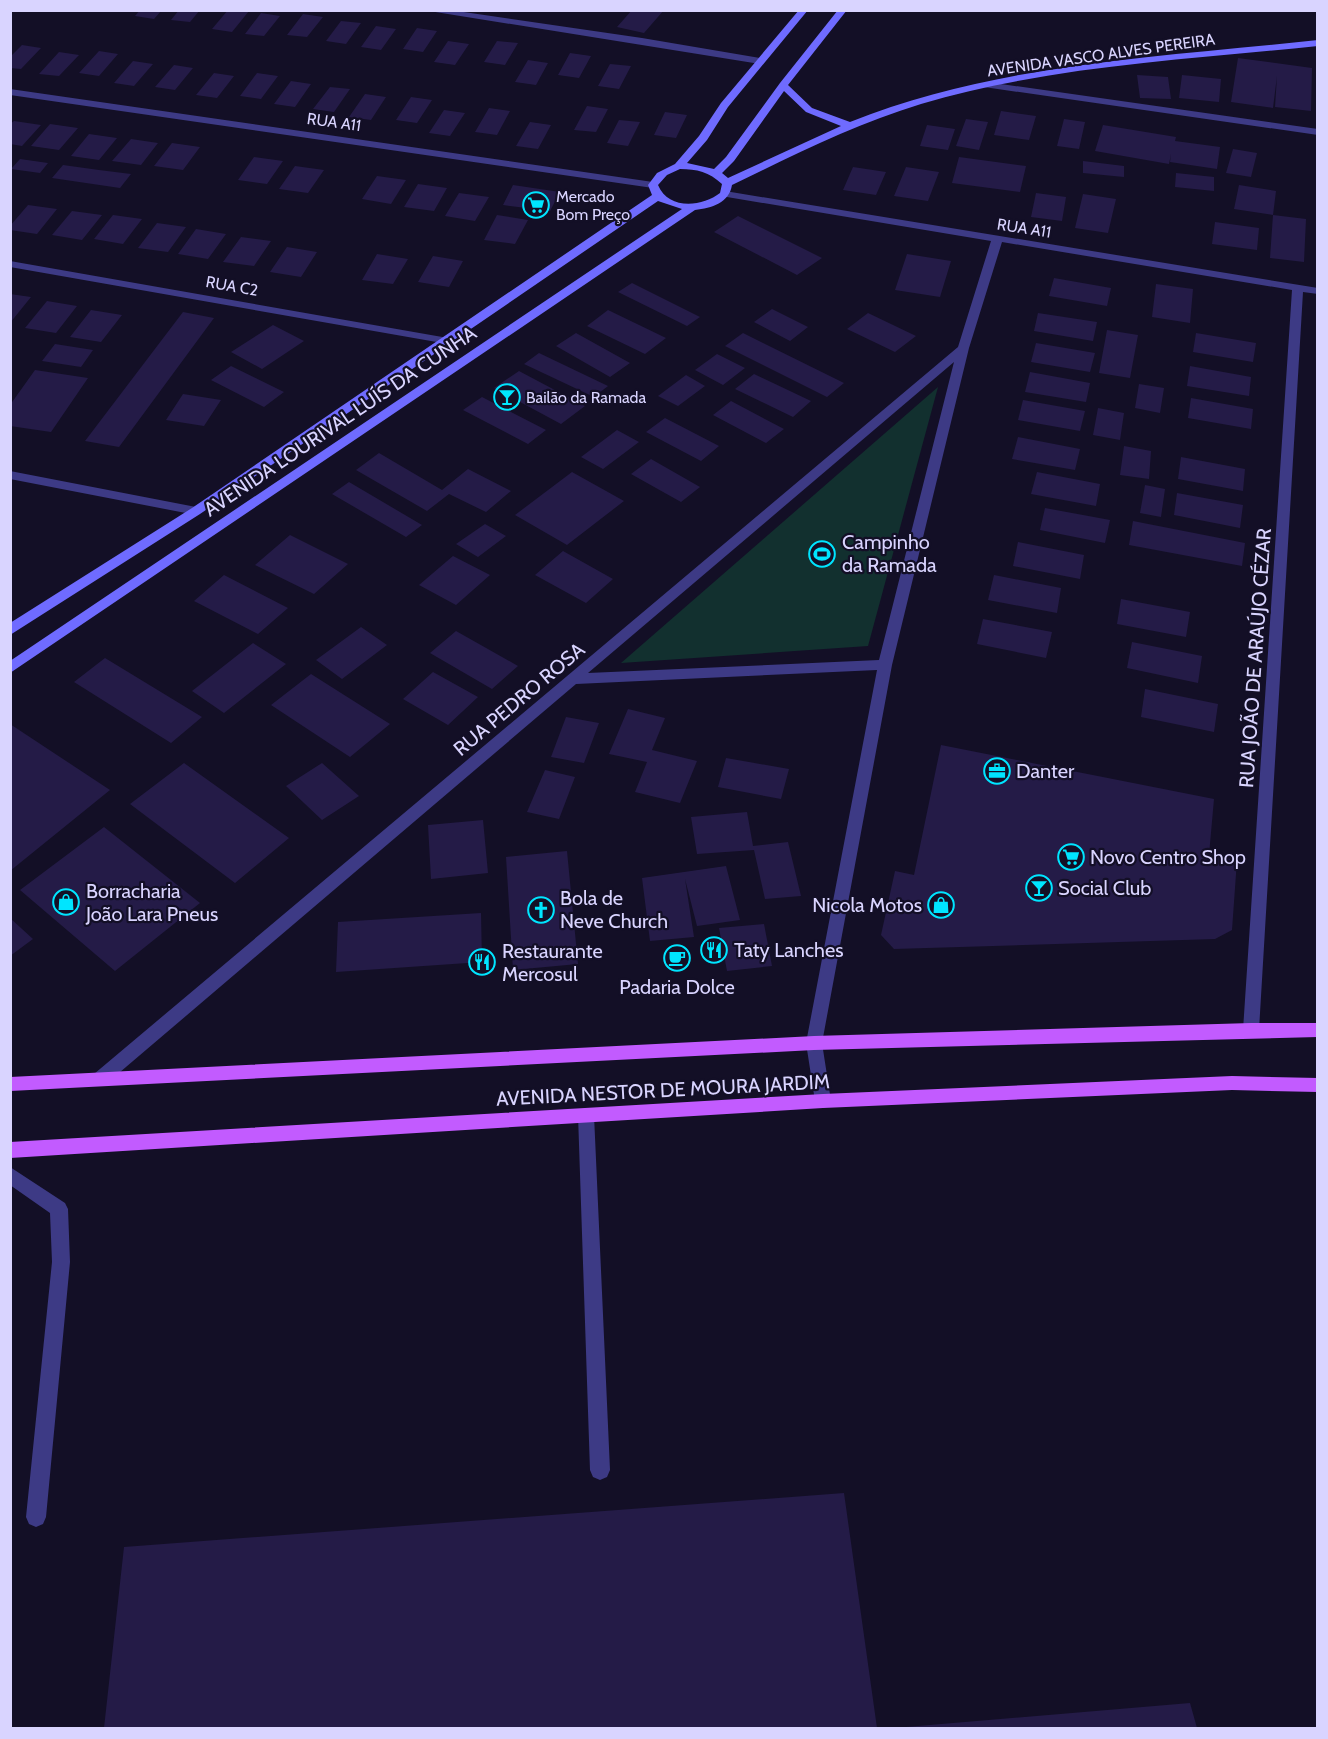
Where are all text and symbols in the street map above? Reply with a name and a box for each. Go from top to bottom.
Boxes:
street label: AVENIDA VASCO ALVES PEREIRA [986,30,1216,80]
street label: RUA A11 [306,109,362,135]
place label: Mercado Bom Preço [556,187,630,224]
supermarket icon: Mercado Bom Preço [521,190,551,220]
street label: RUA A11 [996,214,1052,242]
street label: RUA C2 [204,272,260,300]
street label: AVENIDA LOURIVAL LUÍS DA CUNHA [199,320,481,521]
bar icon: Bailão da Ramada [492,382,522,412]
place label: Bailão da Ramada [526,388,646,407]
street label: RUA JOÃO DE ARAÚJO CÉZAR [1234,527,1276,789]
place label: Campinho da Ramada [842,530,937,577]
sports icon: Campinho da Ramada [807,539,837,569]
street label: RUA PEDRO ROSA [449,637,590,761]
office icon: Danter [982,756,1012,786]
place label: Danter [1016,759,1075,783]
supermarket icon: Novo Centro Shop [1056,842,1086,872]
place label: Novo Centro Shop [1090,845,1246,869]
bar icon: Social Club [1024,873,1054,903]
place label: Social Club [1058,876,1151,900]
place label: Borracharia João Lara Pneus [85,879,218,926]
place label: Bola de Neve Church [560,886,668,933]
shop icon: Borracharia João Lara Pneus [51,887,81,917]
shop icon: Nicola Motos [926,890,956,920]
place label: Nicola Motos [812,893,922,917]
church icon: Bola de Neve Church [526,895,556,925]
restaurant icon: Taty Lanches [699,935,729,965]
place label: Taty Lanches [734,938,843,962]
place label: Restaurante Mercosul [502,939,603,986]
cafe icon: Padaria Dolce [662,943,692,973]
restaurant icon: Restaurante Mercosul [467,947,497,977]
place label: Padaria Dolce [619,975,735,999]
street label: AVENIDA NESTOR DE MOURA JARDIM [496,1069,830,1111]

